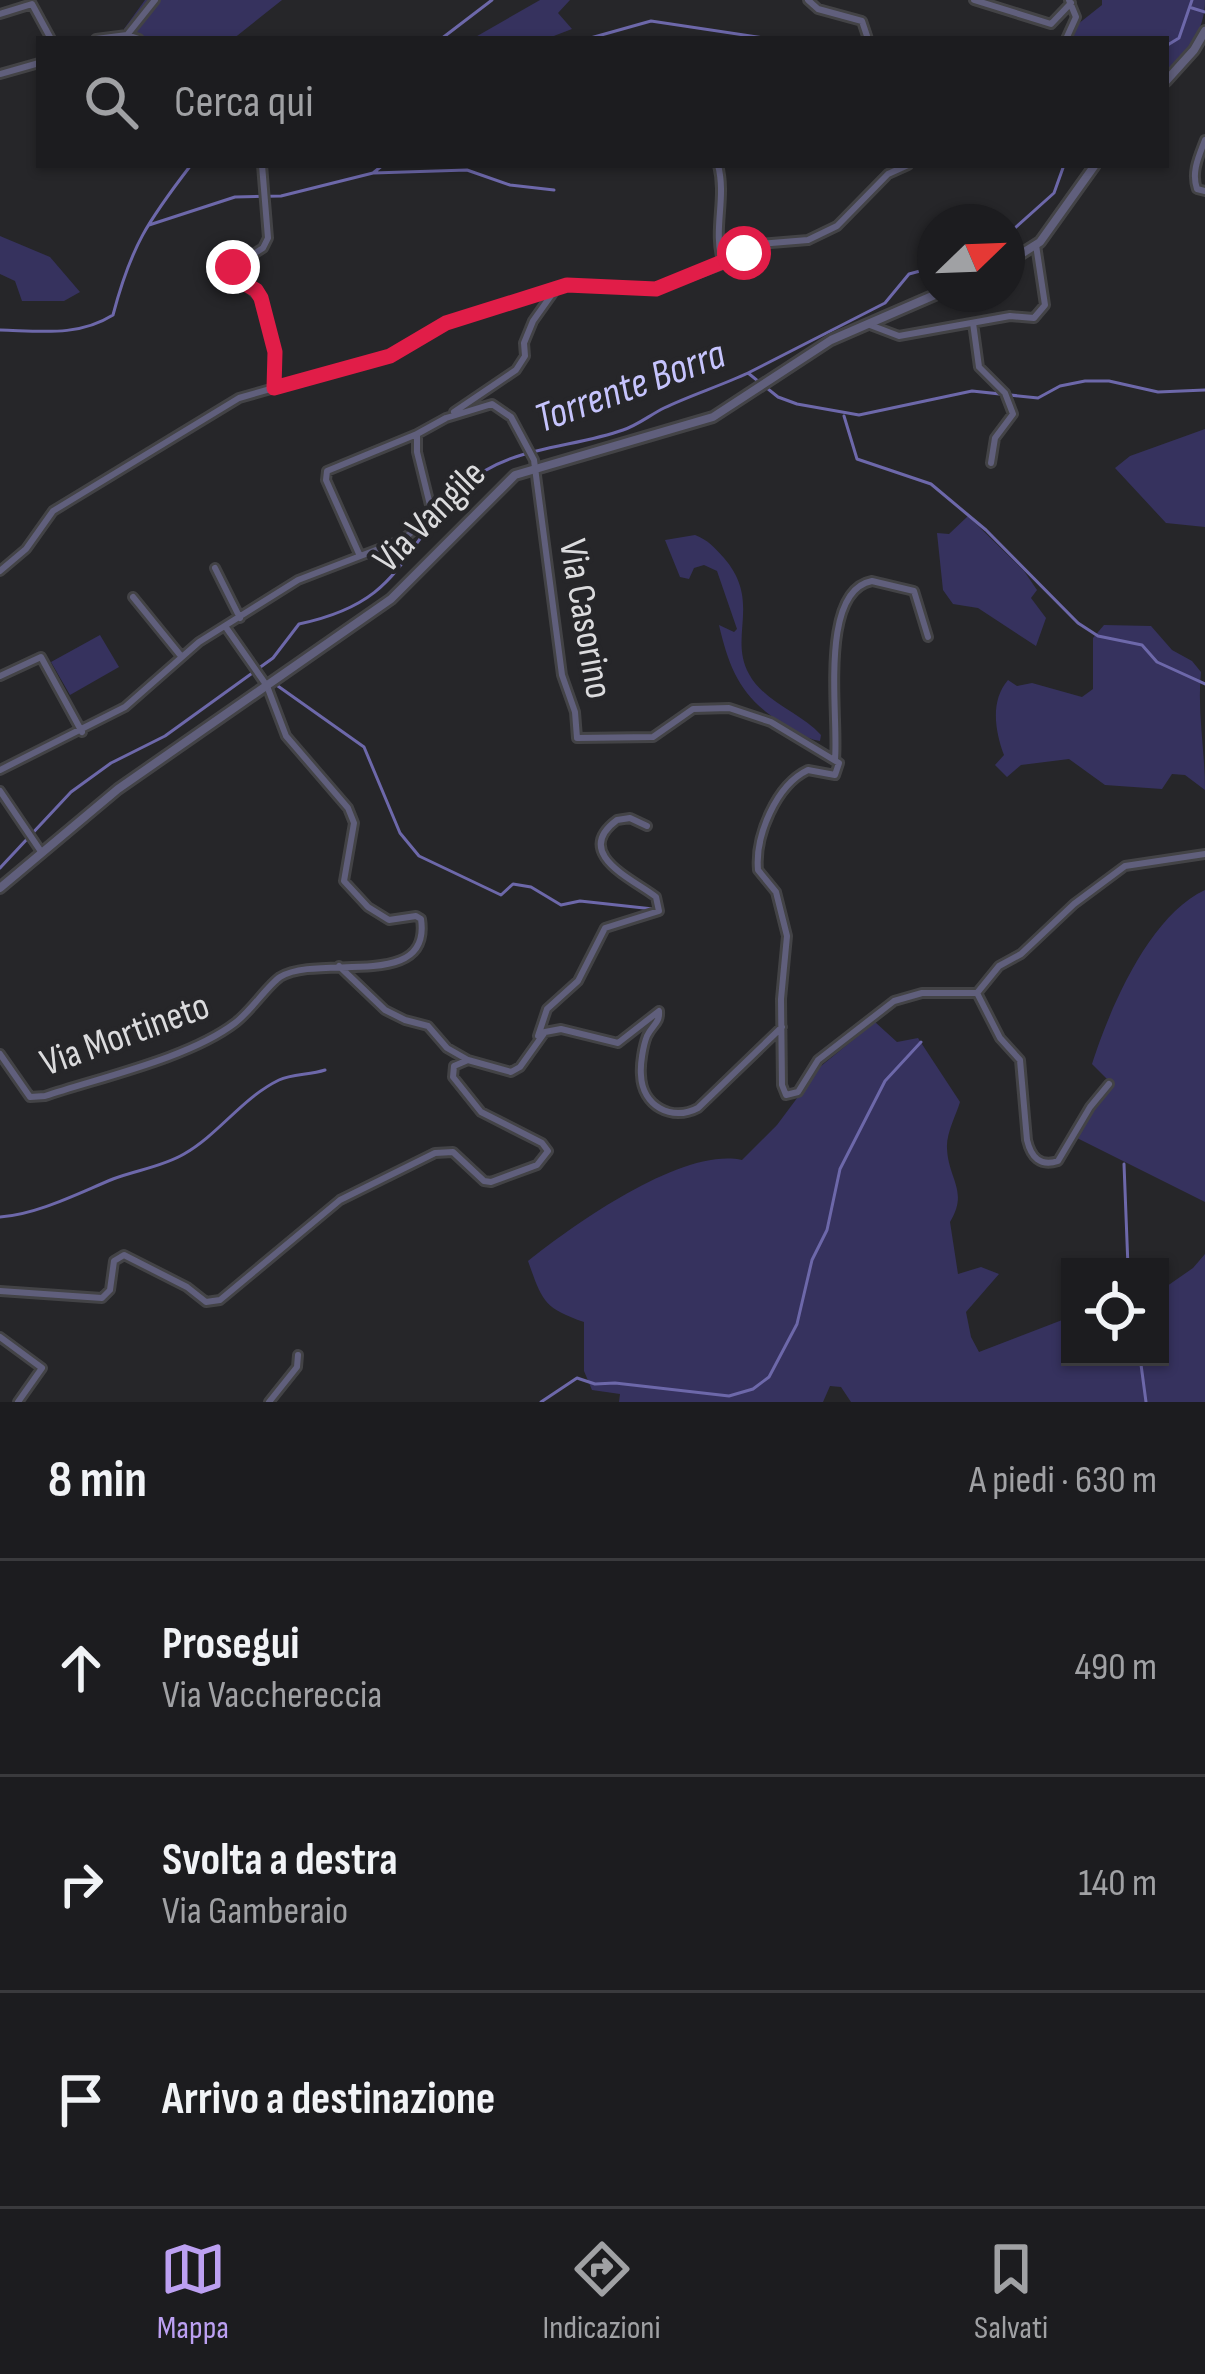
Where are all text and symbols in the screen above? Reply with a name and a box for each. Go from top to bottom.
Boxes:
search box [36,36,1169,168]
icon: search [78,69,144,135]
text: Cerca qui [174,75,314,130]
north arrow [917,204,1025,312]
route start [717,226,771,280]
route end [206,240,260,294]
water label: Torrente Borra [528,329,732,445]
street label: Via Vangile [364,451,496,583]
street label: Via Casorino [548,536,622,702]
street label: Via Mortineto [34,983,216,1087]
map controls [1061,1258,1169,1366]
button: locate [1061,1258,1169,1366]
text: 8 min [48,1450,147,1511]
text: A piedi · 630 m [969,1457,1157,1504]
text: Prosegui [162,1617,300,1672]
icon: ahead [48,1635,114,1701]
text: 490 m [1075,1644,1157,1691]
text: Via Vacchereccia [162,1672,382,1719]
text: Svolta a destra [162,1833,398,1888]
icon: right [48,1851,114,1917]
text: 140 m [1078,1860,1157,1907]
text: Via Gamberaio [162,1888,348,1935]
icon: arrive [48,2067,114,2133]
text: Arrivo a destinazione [162,2072,495,2127]
tab: Mappa [157,2236,229,2348]
tab: Indicazioni [543,2236,661,2348]
tab: Salvati [974,2236,1048,2348]

